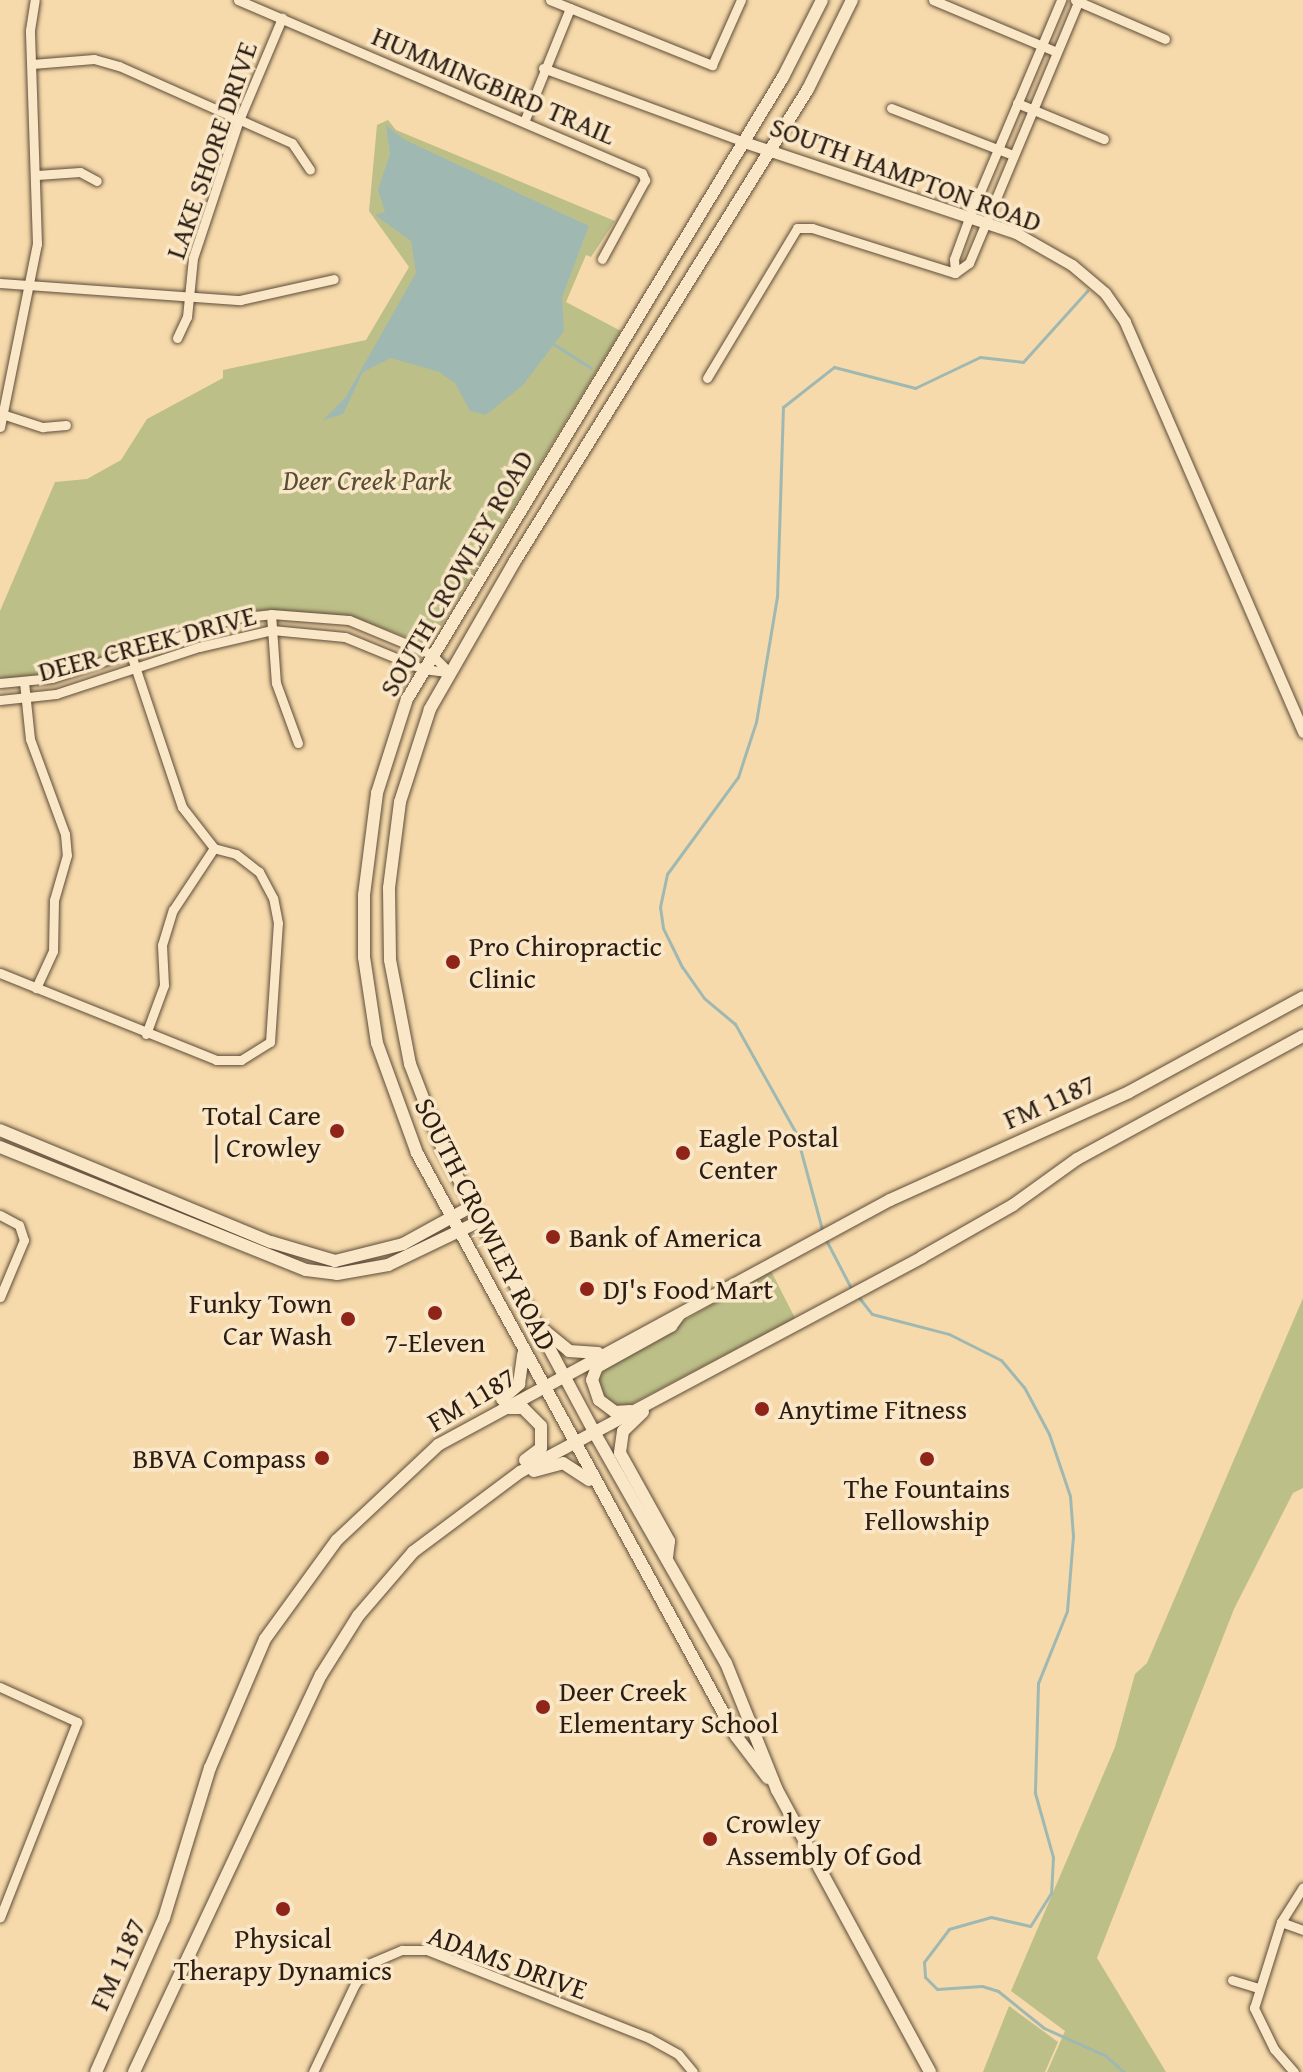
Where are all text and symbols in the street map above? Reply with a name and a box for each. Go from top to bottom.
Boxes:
street label: HUMMINGBIRD TRAIL [367,19,621,151]
street label: LAKE SHORE DRIVE [158,37,264,263]
street label: SOUTH HAMPTON ROAD [766,109,1046,239]
street label: SOUTH CROWLEY ROAD [372,444,540,702]
park label: Deer Creek Park [283,463,451,497]
street label: DEER CREEK DRIVE [34,598,260,688]
place label: Pro Chiropractic Clinic [469,929,662,995]
marker: Pro Chiropractic Clinic [444,953,462,971]
street label: FM 1187 [998,1066,1100,1136]
street label: SOUTH CROWLEY ROAD [408,1092,564,1356]
place label: Total Care | Crowley [202,1098,321,1164]
place label: Eagle Postal Center [699,1120,839,1186]
marker: Total Care | Crowley [328,1122,346,1140]
marker: Eagle Postal Center [674,1144,692,1162]
place label: Bank of America [569,1220,762,1254]
marker: Bank of America [544,1228,562,1246]
place label: DJ's Food Mart [603,1272,773,1306]
marker: DJ's Food Mart [578,1280,596,1298]
place label: Funky Town Car Wash [189,1286,332,1352]
marker: 7-Eleven [426,1304,444,1322]
marker: Funky Town Car Wash [339,1310,357,1328]
place label: 7-Eleven [385,1325,485,1359]
street label: FM 1187 [421,1360,521,1438]
place label: Anytime Fitness [778,1392,967,1426]
marker: Anytime Fitness [753,1400,771,1418]
place label: BBVA Compass [133,1441,306,1475]
marker: BBVA Compass [313,1449,331,1467]
marker: The Fountains Fellowship [918,1450,936,1468]
place label: The Fountains Fellowship [844,1471,1010,1537]
place label: Deer Creek Elementary School [559,1674,778,1740]
marker: Deer Creek Elementary School [534,1698,552,1716]
place label: Crowley Assembly Of God [726,1806,922,1872]
marker: Crowley Assembly Of God [701,1830,719,1848]
marker: Physical Therapy Dynamics [274,1900,292,1918]
street label: FM 1187 [82,1913,152,2015]
street label: ADAMS DRIVE [424,1918,592,2006]
place label: Physical Therapy Dynamics [174,1921,392,1987]

